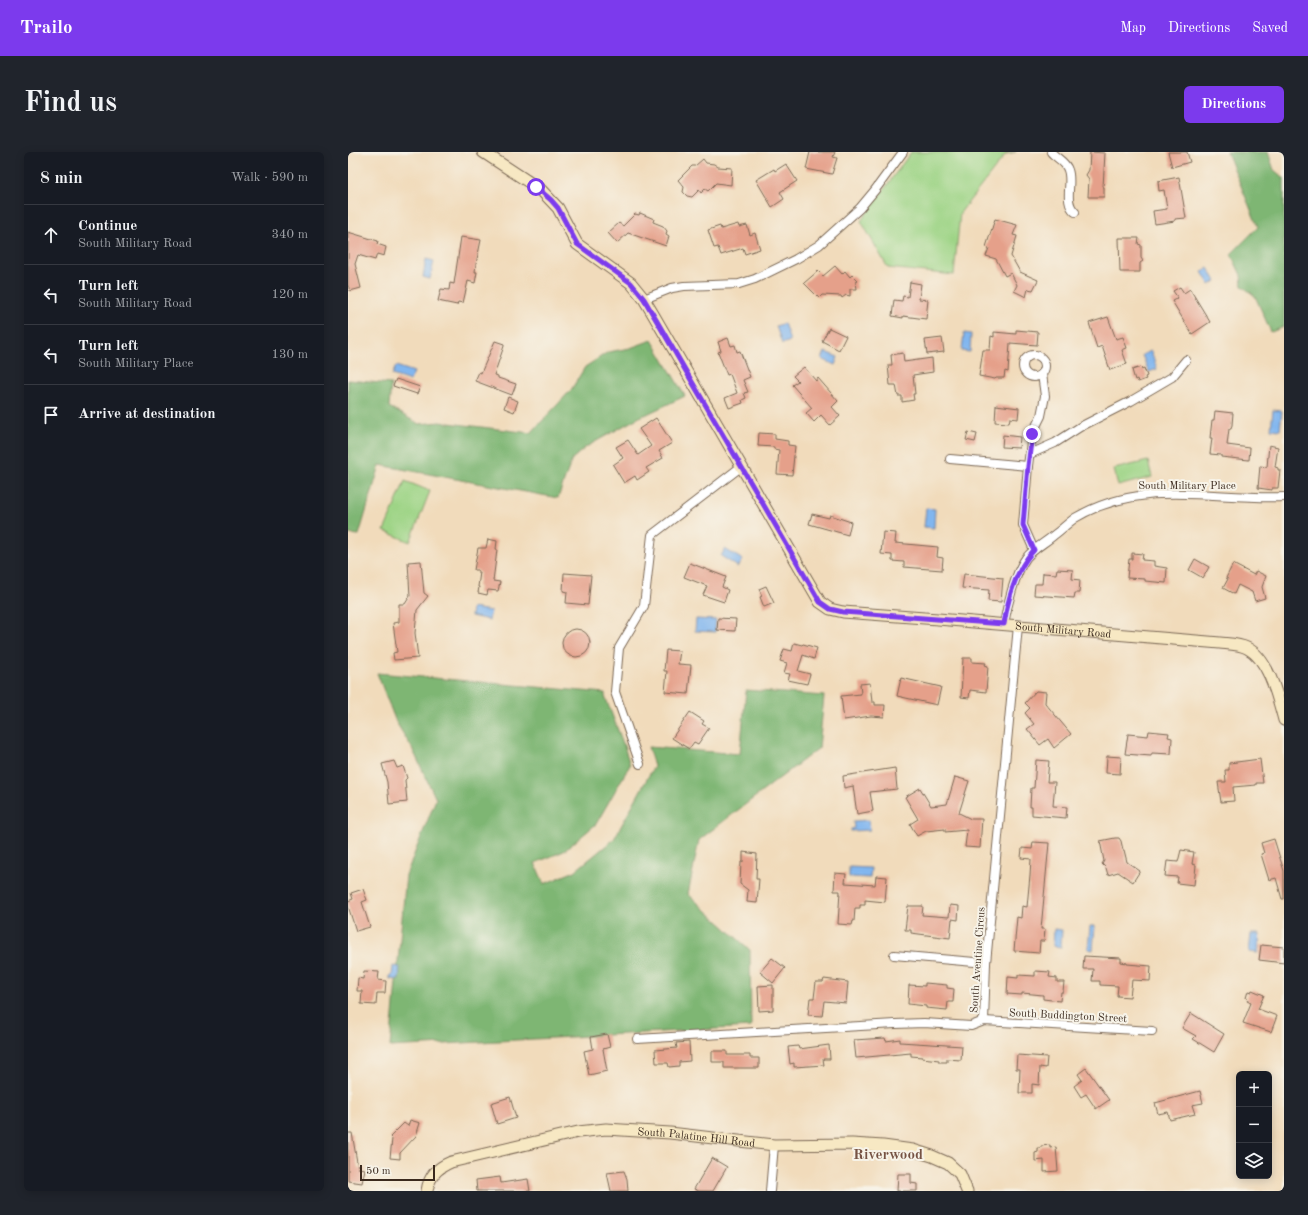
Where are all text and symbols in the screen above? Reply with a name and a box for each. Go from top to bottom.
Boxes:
text: Trailo [20,19,73,38]
text: Map [1120,21,1146,35]
text: Directions [1168,21,1230,35]
text: Saved [1252,21,1288,35]
button: Directions [1184,86,1284,123]
text: Find us [24,90,117,118]
text: 8 min [40,170,83,187]
text: Walk · 590 m [231,171,308,184]
route start [527,178,545,196]
text: Continue [78,219,137,234]
icon: ahead [40,224,62,246]
text: 340 m [271,228,308,241]
text: South Military Road [78,237,192,250]
text: Turn left [78,279,138,294]
icon: left [40,284,62,306]
text: 120 m [271,288,308,301]
text: South Military Road [78,297,192,310]
text: Turn left [78,339,138,354]
icon: left [40,344,62,366]
text: 130 m [271,348,308,361]
text: South Military Place [78,357,193,370]
icon: arrive [40,404,62,426]
text: Arrive at destination [78,407,216,422]
route end [1023,425,1041,443]
street label: South Military Place [1138,481,1236,492]
street label: South Military Road [1015,622,1112,641]
street label: South Aventine Circus [969,906,988,1013]
street label: South Buddington Street [1009,1008,1127,1025]
map controls [1236,1071,1272,1179]
button: + [1236,1071,1272,1107]
button: − [1236,1107,1272,1143]
street label: South Palatine Hill Road [637,1127,756,1150]
button: layers [1236,1143,1272,1179]
district label: Riverwood [853,1148,923,1163]
scale bar [360,1163,435,1182]
text: 50 m [366,1166,391,1177]

